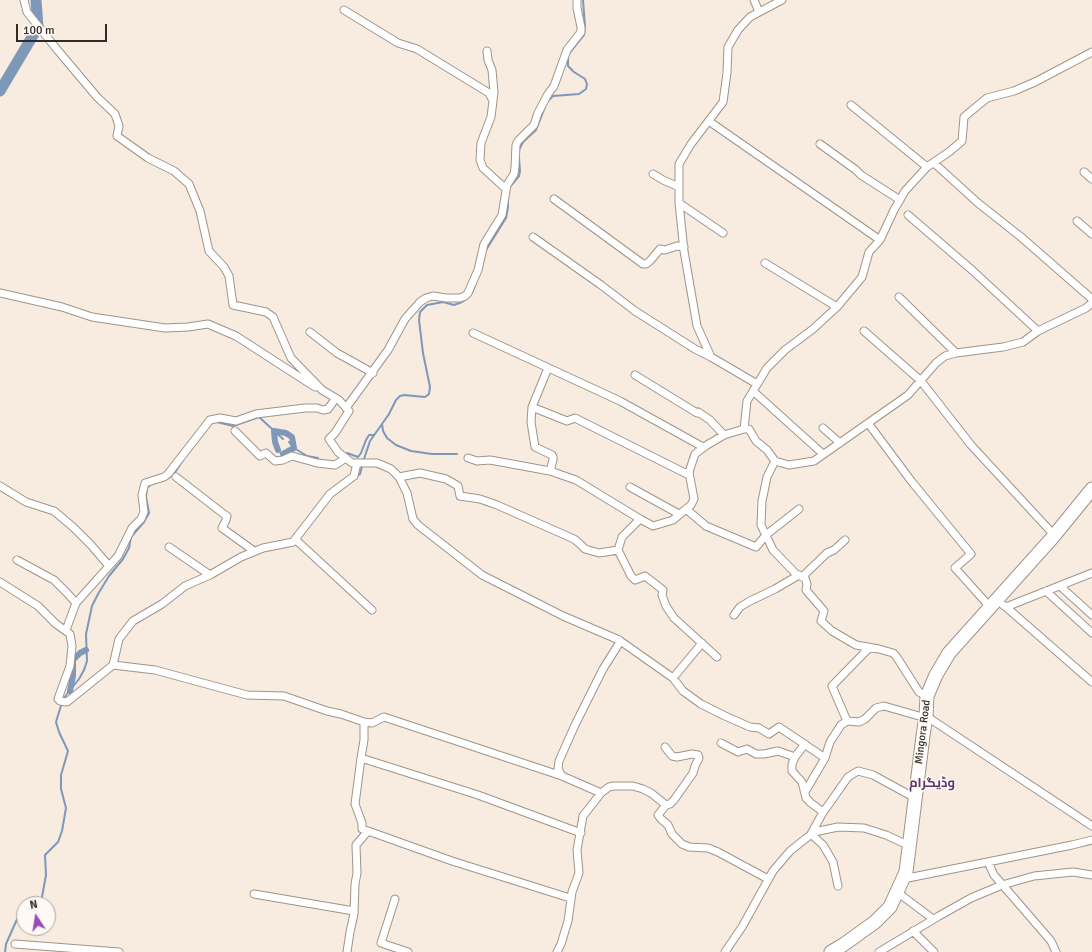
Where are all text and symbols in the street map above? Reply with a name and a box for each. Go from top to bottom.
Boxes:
scale bar [18,16,109,42]
text: 100 m [23,23,55,38]
street label: Mingora Road [912,699,934,765]
district label: وڈیگرام [909,776,955,792]
north arrow [16,896,56,936]
text: N [29,898,39,912]

